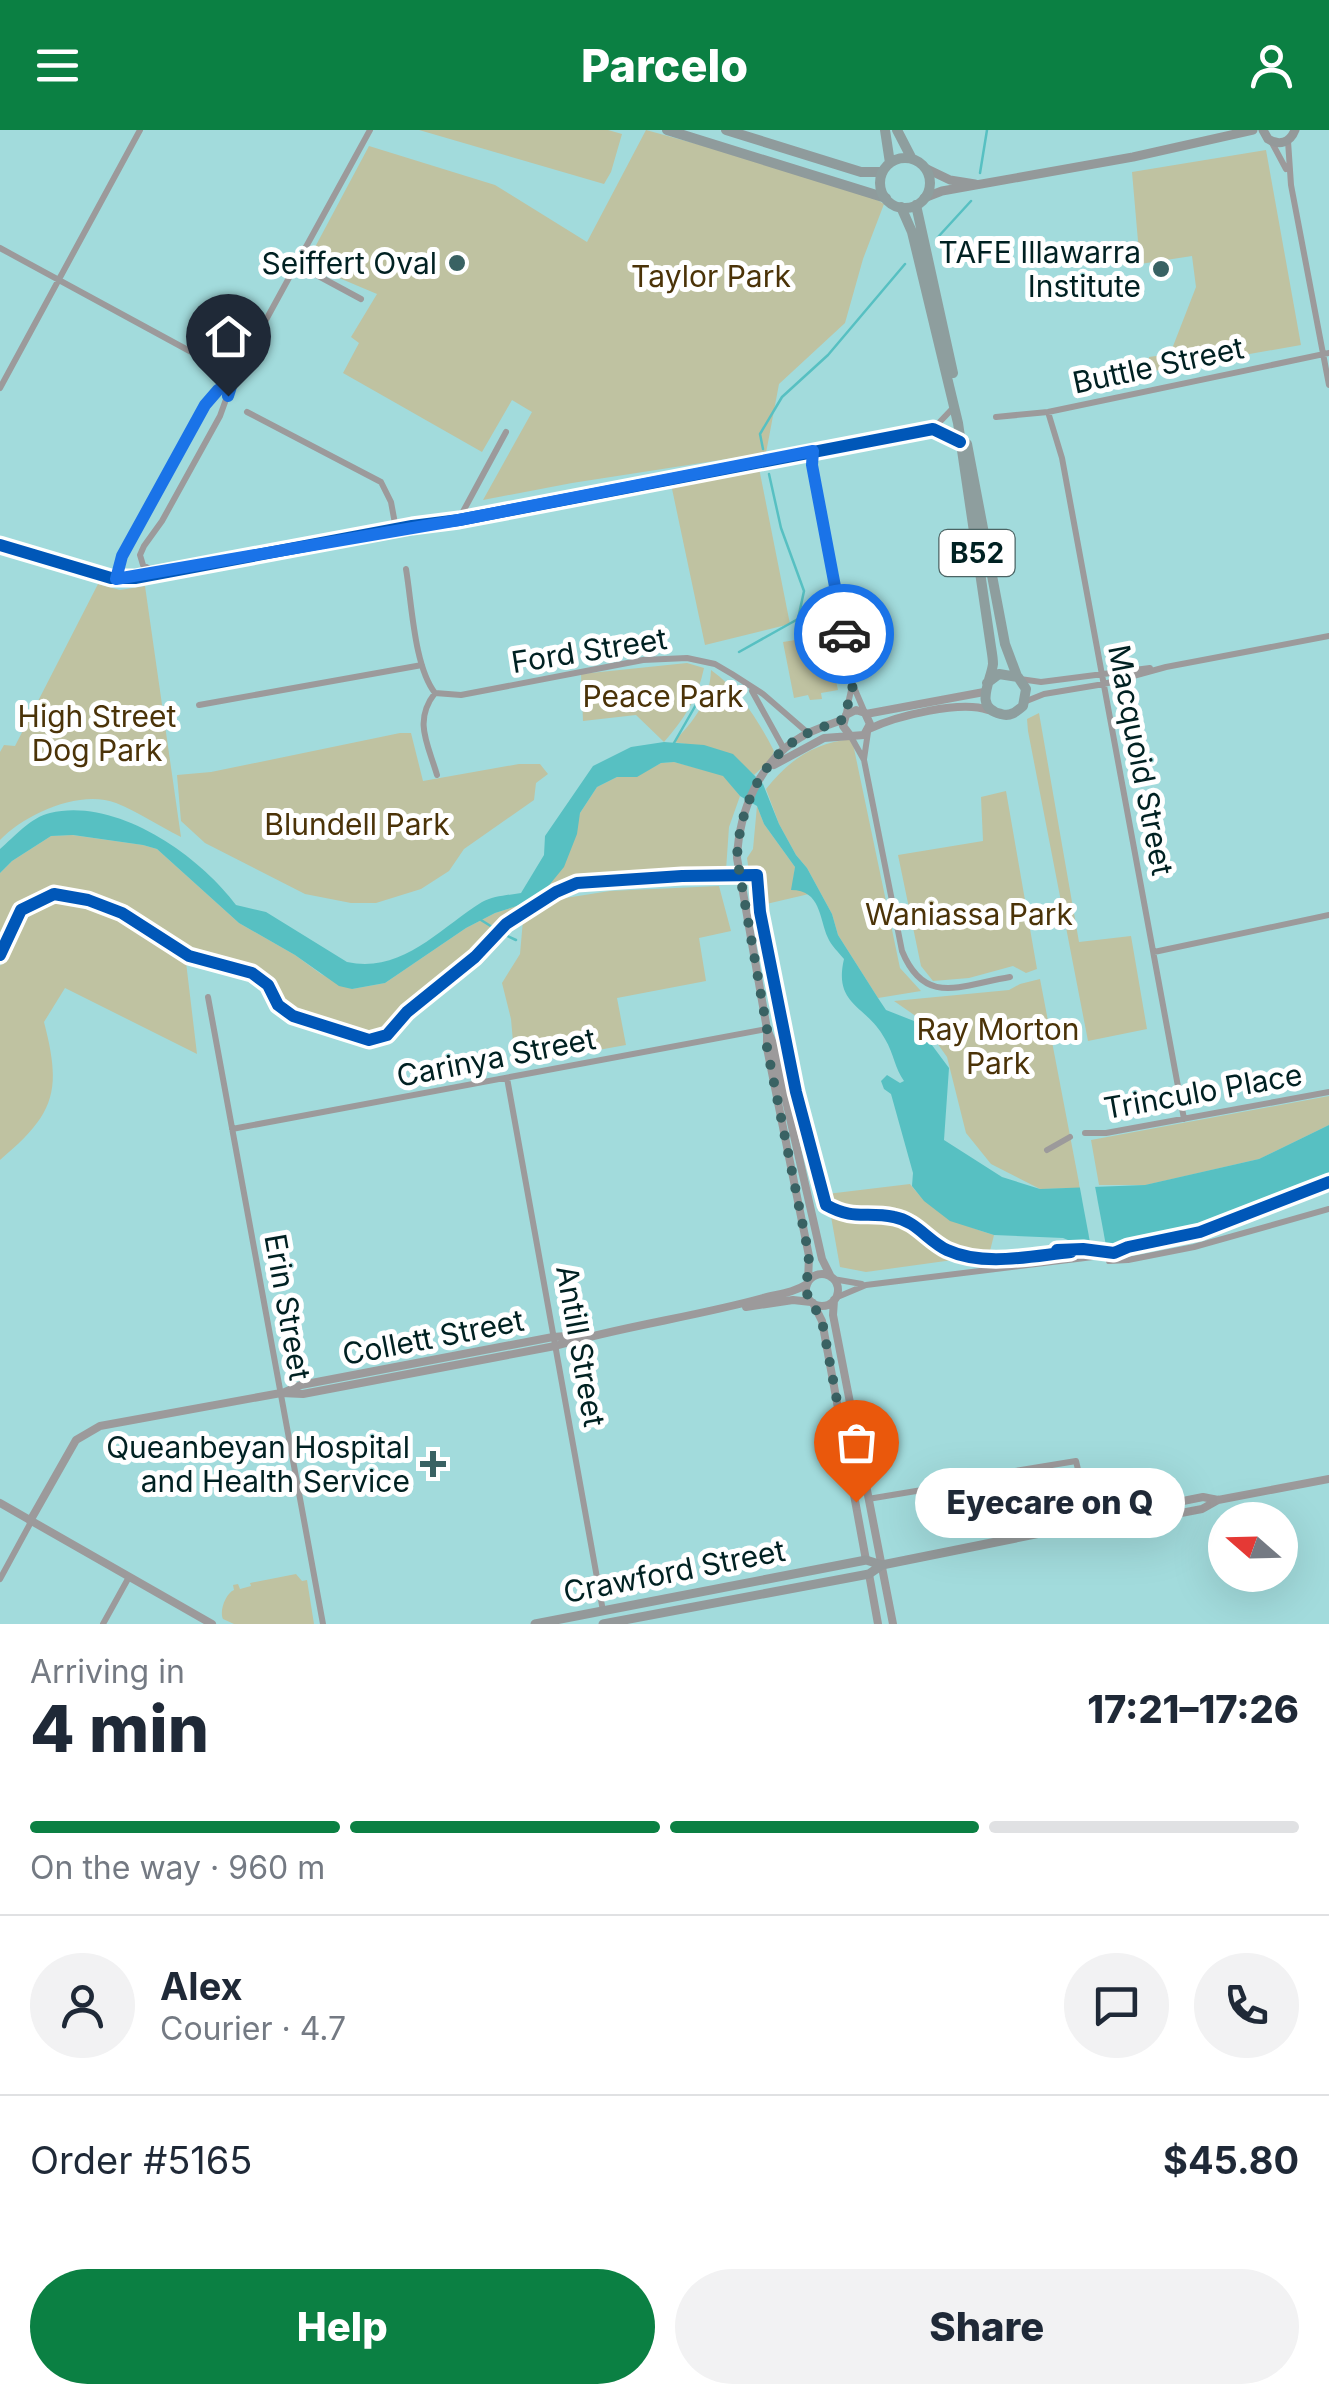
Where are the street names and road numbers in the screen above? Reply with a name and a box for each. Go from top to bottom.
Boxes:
street label: Buttle Street [1069,329,1247,401]
road number: B52 [940,530,1014,576]
street label: Ford Street [509,620,669,680]
street label: Macquoid Street [1101,642,1181,878]
street label: Carinya Street [394,1020,599,1094]
street label: Trinculo Place [1101,1056,1305,1126]
street label: Erin Street [257,1231,319,1383]
street label: Antill Street [549,1263,613,1430]
street label: Collett Street [339,1302,527,1372]
street label: Crawford Street [560,1532,788,1610]

